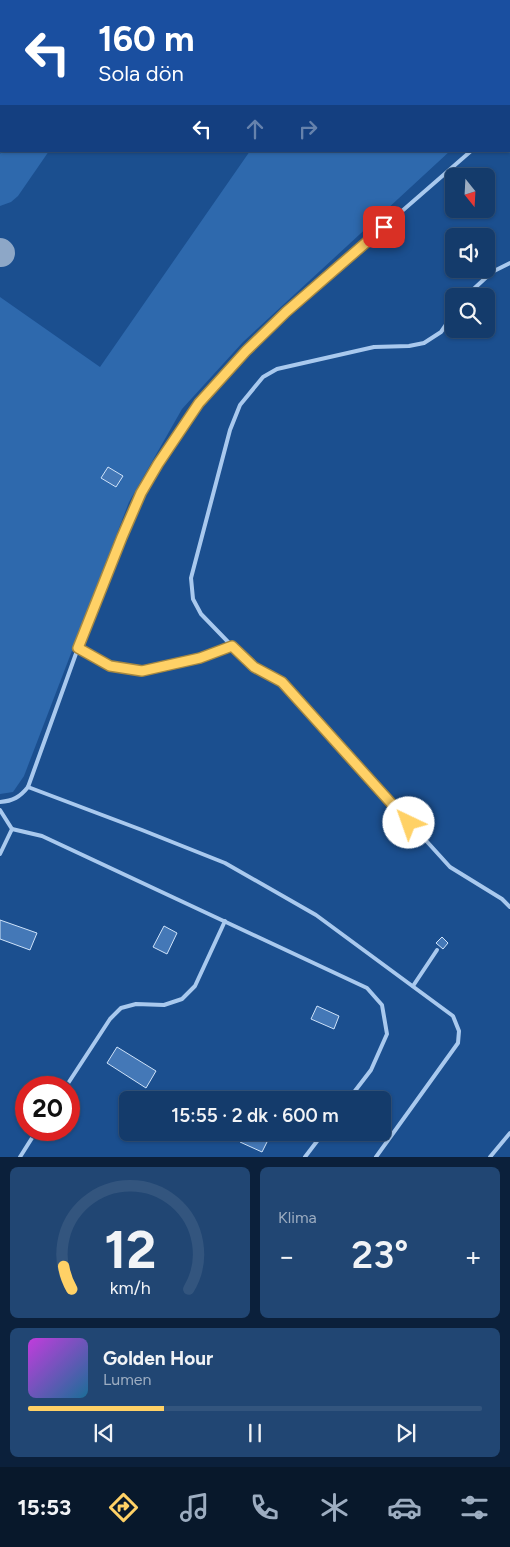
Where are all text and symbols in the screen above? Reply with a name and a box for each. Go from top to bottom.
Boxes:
text: 160 m [98,18,195,60]
icon: left [15,20,80,85]
text: Sola dön [98,60,184,87]
icon: left [188,115,216,143]
icon: ahead [241,115,269,143]
icon: right [294,115,322,143]
north arrow [445,168,495,218]
map controls [445,168,495,338]
pin [363,206,405,248]
icon: arrive [370,213,398,241]
button: sound [445,228,495,278]
button: search [445,288,495,338]
position arrow [382,796,434,848]
speed limit sign: 20 [15,1076,80,1141]
text: 15:55 · 2 dk · 600 m [171,1104,339,1127]
text: Klima [278,1208,317,1227]
text: 12 [104,1219,156,1281]
text: 23° [352,1232,408,1278]
text: − [278,1239,295,1273]
text: + [465,1239,482,1273]
text: km/h [110,1277,150,1298]
text: Golden Hour [103,1347,213,1370]
text: Lumen [103,1370,152,1389]
icon: previous [90,1419,118,1447]
icon: pause [241,1419,269,1447]
icon: next [392,1419,420,1447]
icon: directions [106,1490,141,1525]
icon: music [177,1490,212,1525]
icon: phone [247,1490,282,1525]
icon: climate [317,1490,352,1525]
icon: car [387,1490,422,1525]
icon: filters [457,1490,492,1525]
text: 15:53 [18,1494,71,1521]

